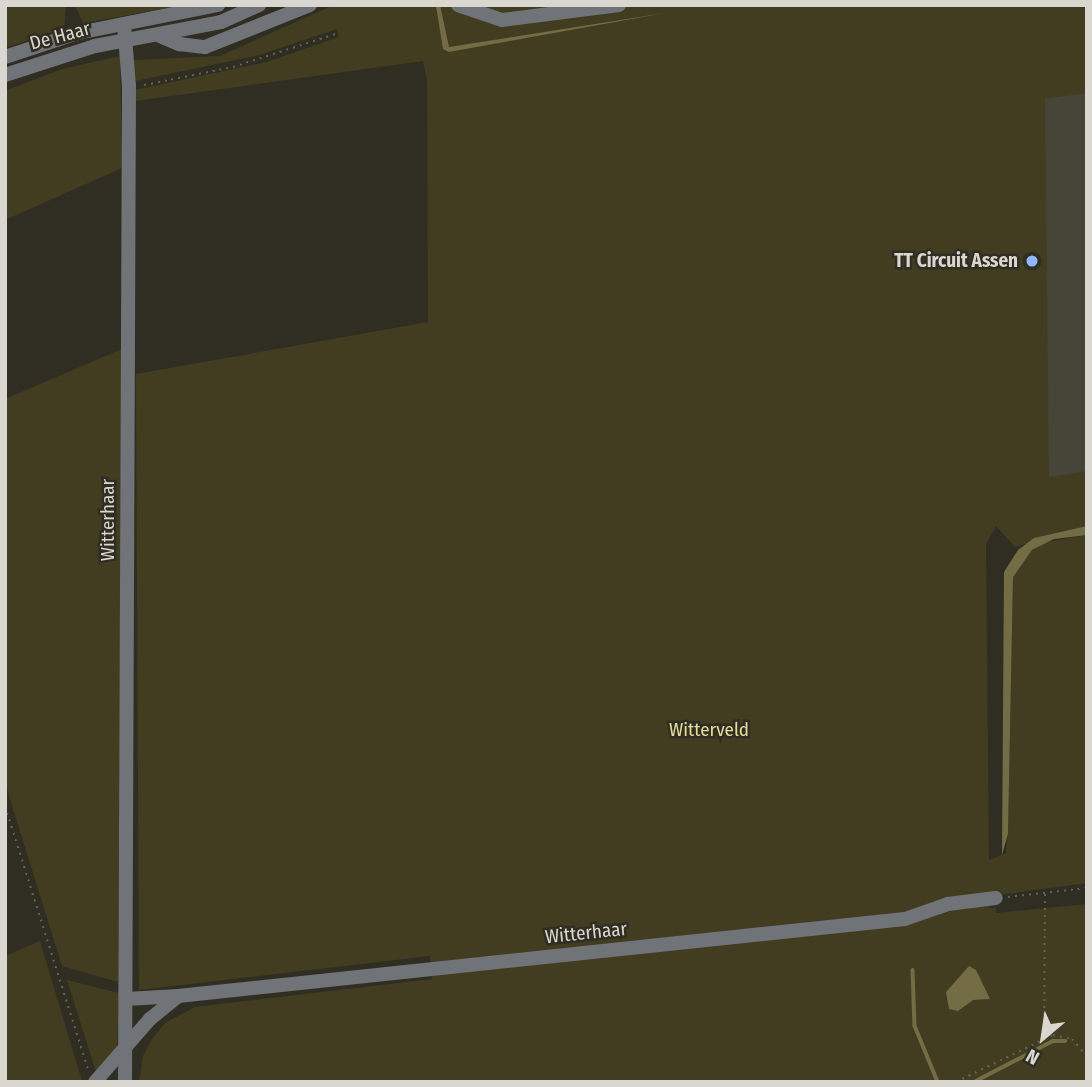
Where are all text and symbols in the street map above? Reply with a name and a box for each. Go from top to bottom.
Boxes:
street label: De Haar [27,17,93,55]
place label: TT Circuit Assen [894,250,1018,272]
marker: TT Circuit Assen [1024,253,1040,269]
street label: Witterhaar [97,479,119,561]
park label: Witterveld [669,719,749,741]
street label: Witterhaar [544,917,628,949]
north arrow [1008,1003,1078,1073]
text: N [1022,1044,1043,1070]

